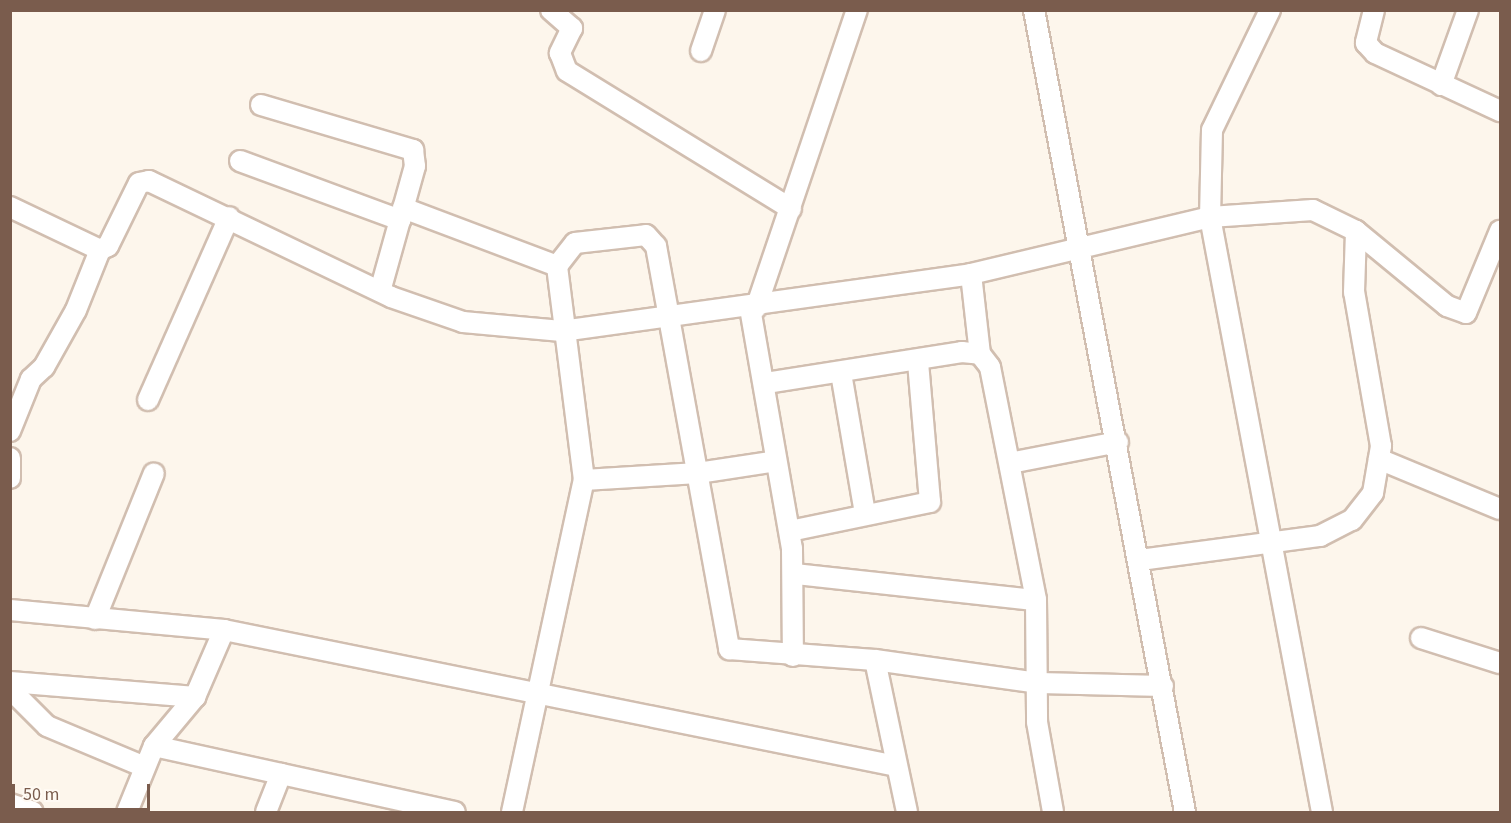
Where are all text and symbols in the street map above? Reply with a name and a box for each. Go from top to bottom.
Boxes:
scale bar [15,772,153,810]
text: 50 m [23,782,59,807]

